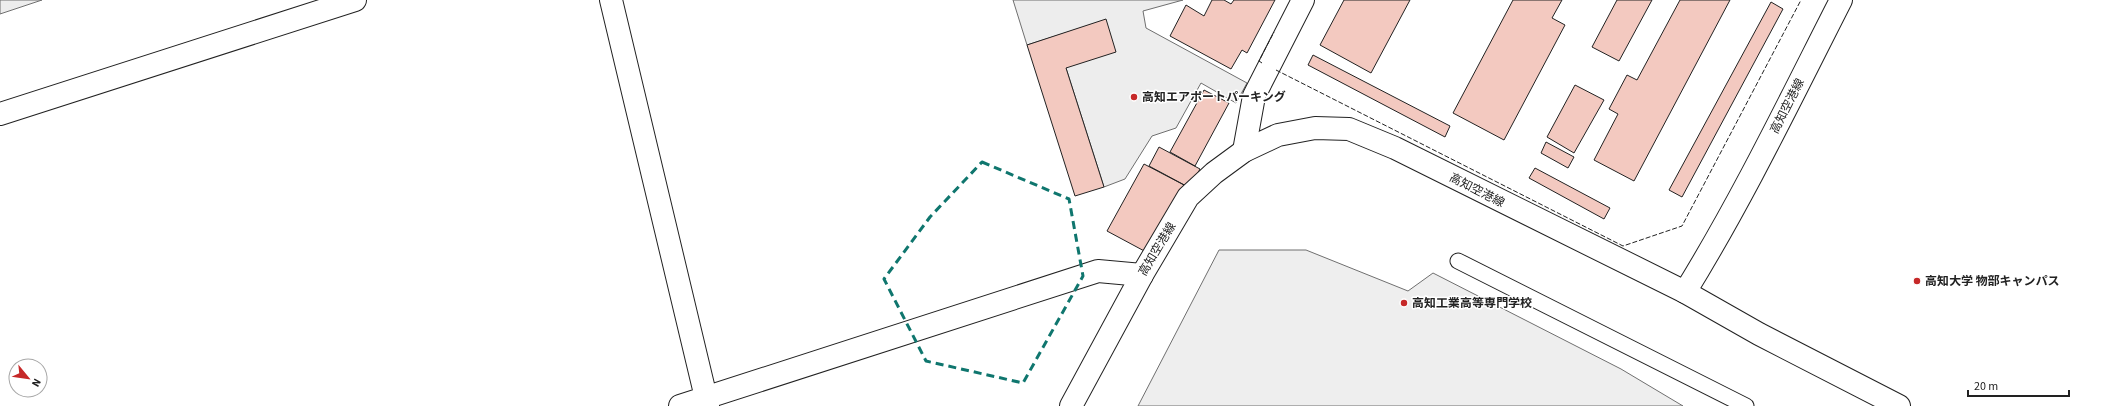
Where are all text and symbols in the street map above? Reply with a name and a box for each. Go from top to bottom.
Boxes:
street label: 高知空港線 [1766,76,1809,137]
place label: 高知エアポートパーキング [1142,89,1286,106]
marker: 高知エアポートパーキング [1129,92,1139,102]
street label: 高知空港線 [1446,169,1507,212]
street label: 高知空港線 [1135,219,1180,279]
place label: 高知大学 物部キャンパス [1925,273,2059,290]
marker: 高知大学 物部キャンパス [1912,276,1922,286]
place label: 高知工業高等専門学校 [1412,295,1532,312]
marker: 高知工業高等専門学校 [1399,298,1409,308]
north arrow [8,358,48,398]
scale bar [1968,372,2069,398]
text: N [28,376,45,389]
text: 20 m [1974,378,1998,395]

